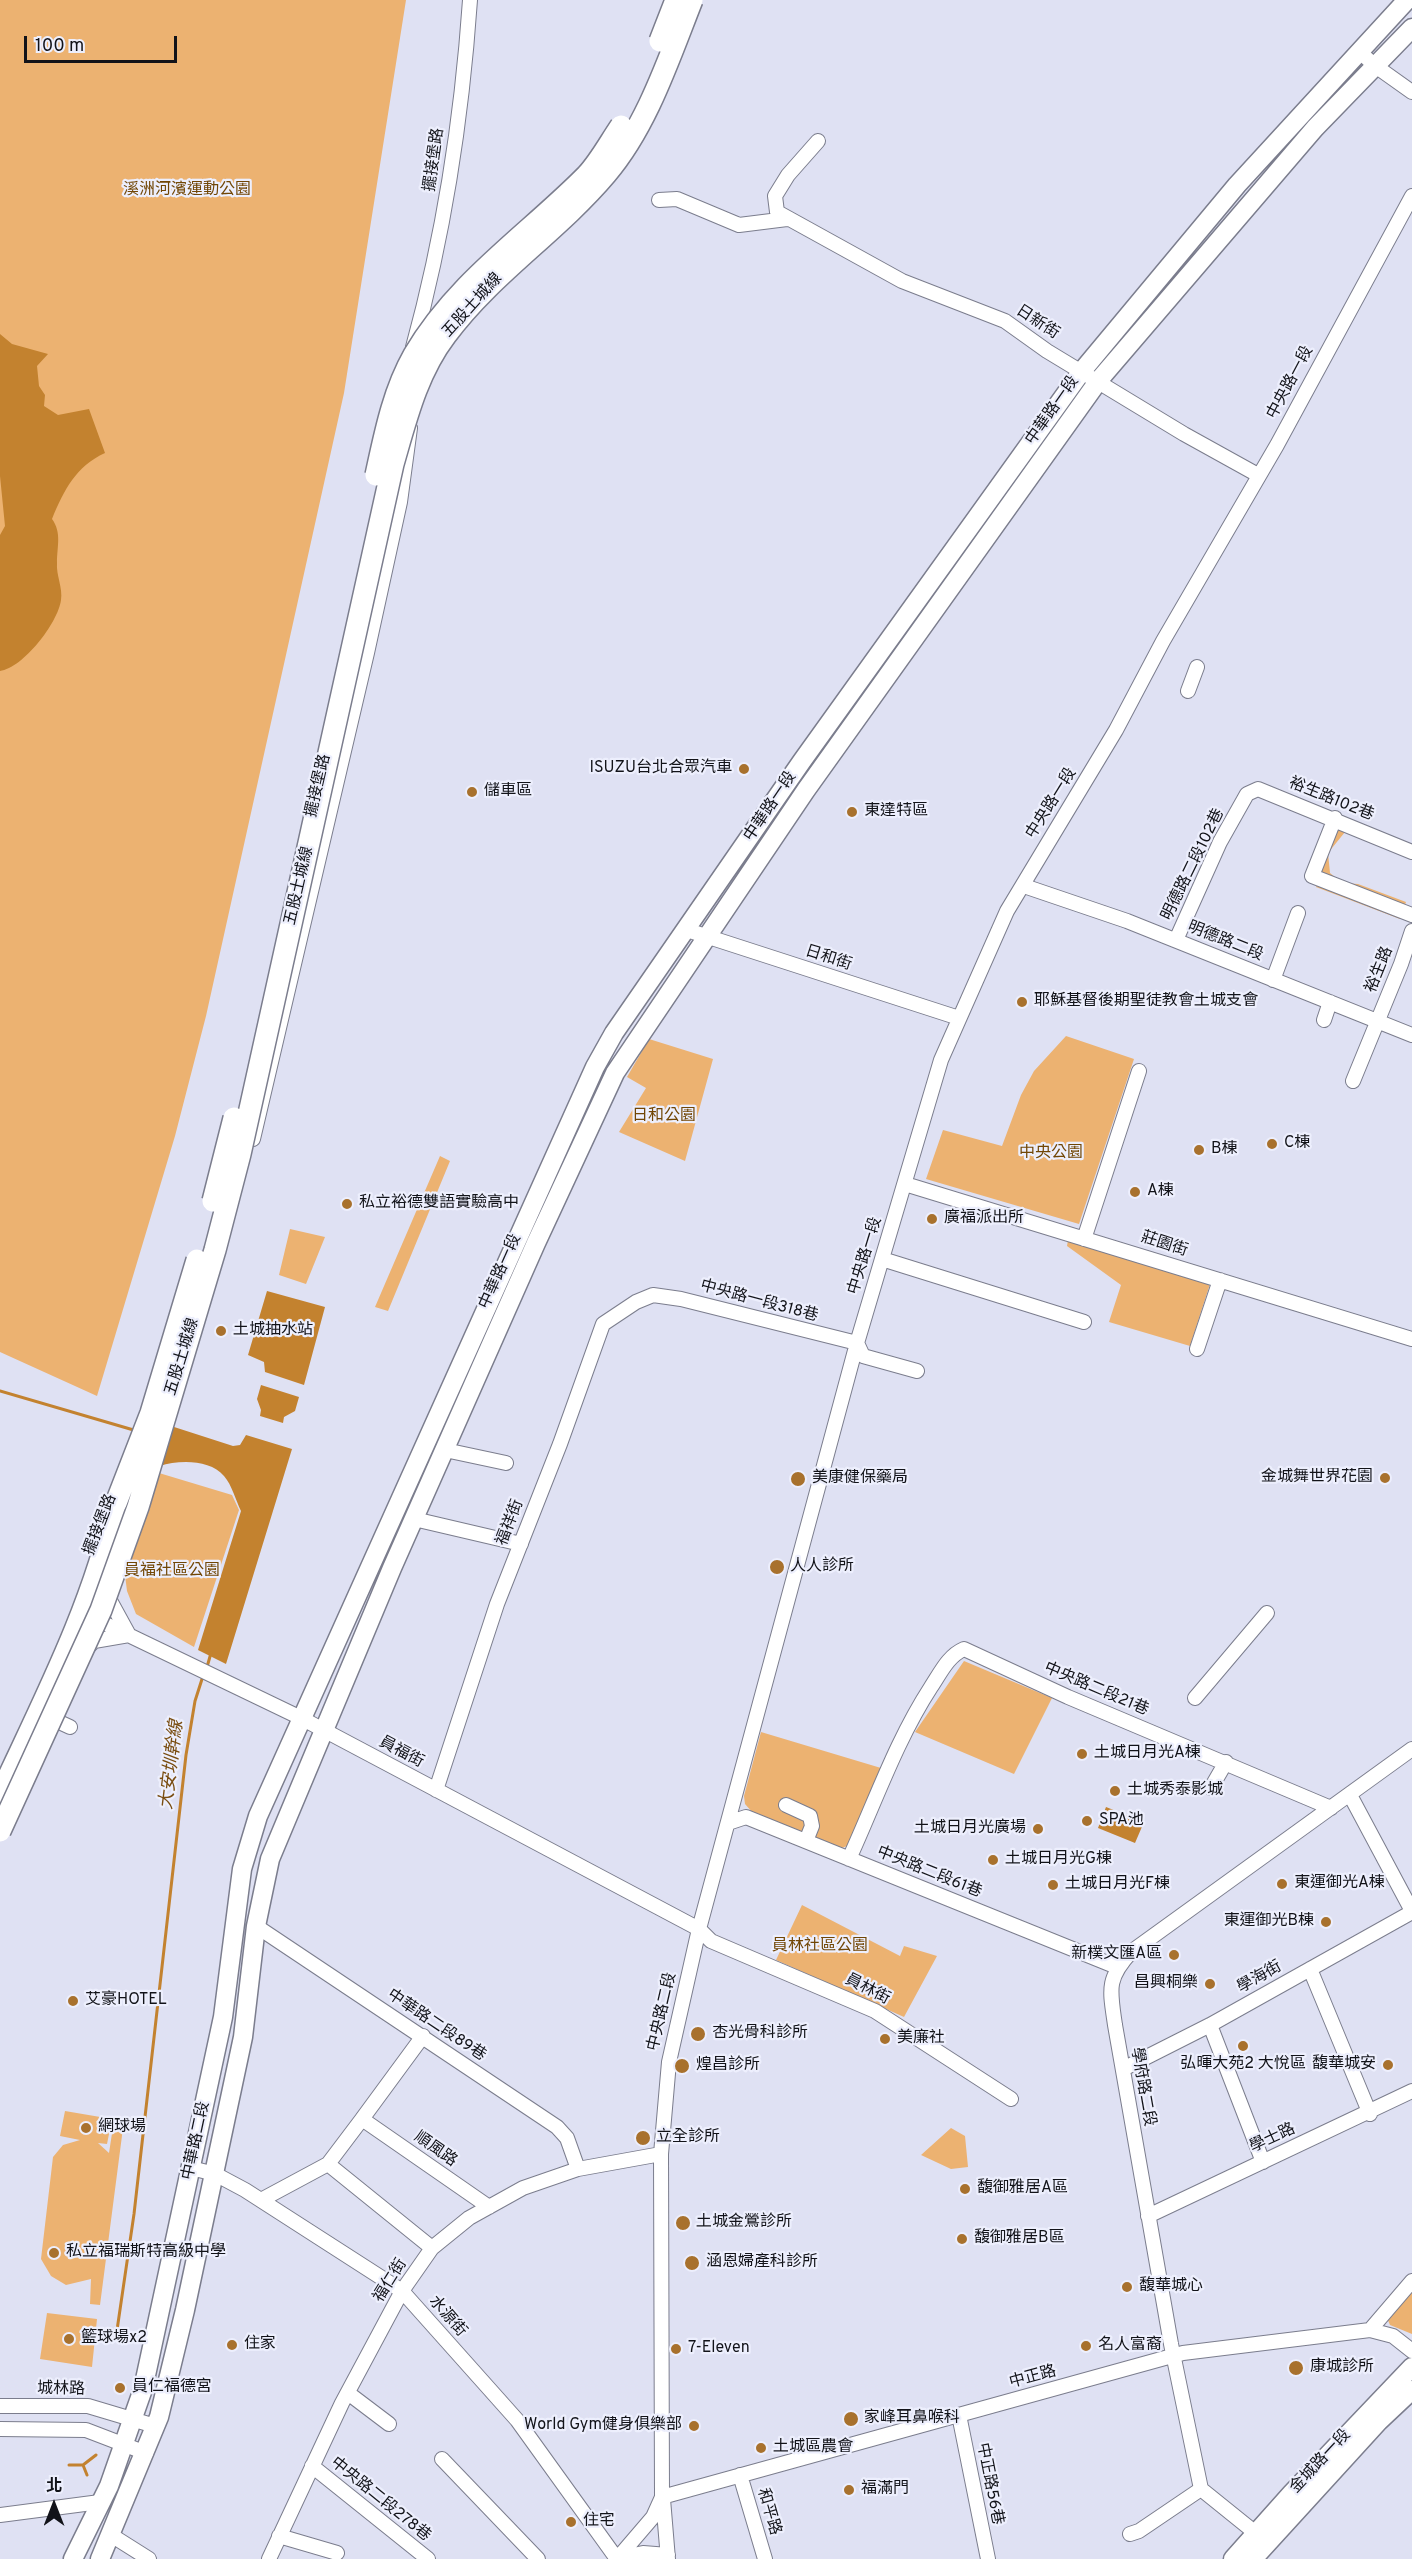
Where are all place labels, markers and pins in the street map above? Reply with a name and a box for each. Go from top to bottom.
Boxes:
place label: ISUZU台北合眾汽車 [589,759,732,779]
marker: ISUZU台北合眾汽車 [737,762,751,776]
place label: 儲車區 [484,782,532,802]
marker: 儲車區 [465,785,479,799]
place label: 東達特區 [864,802,928,822]
marker: 東達特區 [845,805,859,819]
place label: 耶穌基督後期聖徒教會土城支會 [1034,992,1258,1012]
marker: 耶穌基督後期聖徒教會土城支會 [1015,995,1029,1009]
place label: C棟 [1284,1134,1310,1154]
marker: C棟 [1265,1137,1279,1151]
place label: B棟 [1211,1140,1237,1160]
marker: B棟 [1192,1143,1206,1157]
place label: A棟 [1147,1182,1174,1202]
marker: A棟 [1128,1185,1142,1199]
place label: 私立裕德雙語實驗高中 [359,1194,519,1214]
marker: 私立裕德雙語實驗高中 [340,1197,354,1211]
place label: 廣福派出所 [944,1209,1024,1229]
marker: 廣福派出所 [925,1212,939,1226]
place label: 土城抽水站 [233,1321,313,1341]
marker: 土城抽水站 [214,1324,228,1338]
place label: 金城舞世界花園 [1261,1468,1373,1488]
place label: 美康健保藥局 [812,1469,908,1489]
marker: 美康健保藥局 [789,1470,807,1488]
marker: 金城舞世界花園 [1378,1471,1392,1485]
place label: 人人診所 [790,1557,854,1577]
marker: 人人診所 [768,1558,786,1576]
place label: 土城日月光A棟 [1094,1744,1201,1764]
marker: 土城日月光A棟 [1075,1747,1089,1761]
place label: 土城秀泰影城 [1127,1781,1223,1801]
marker: 土城秀泰影城 [1108,1784,1122,1798]
place label: SPA池 [1099,1811,1144,1831]
marker: SPA池 [1080,1814,1094,1828]
place label: 土城日月光廣場 [914,1819,1026,1839]
marker: 土城日月光廣場 [1031,1822,1045,1836]
place label: 土城日月光G棟 [1005,1850,1112,1870]
marker: 土城日月光G棟 [986,1853,1000,1867]
place label: 東運御光A棟 [1294,1874,1385,1894]
place label: 土城日月光F棟 [1065,1875,1170,1895]
marker: 東運御光A棟 [1275,1877,1289,1891]
marker: 土城日月光F棟 [1046,1878,1060,1892]
place label: 東運御光B棟 [1224,1912,1314,1932]
marker: 東運御光B棟 [1319,1915,1333,1929]
place label: 新樸文匯A區 [1071,1945,1162,1965]
marker: 新樸文匯A區 [1167,1948,1181,1962]
place label: 昌興桐樂 [1134,1974,1198,1994]
marker: 昌興桐樂 [1203,1977,1217,1991]
place label: 艾豪HOTEL [85,1991,167,2011]
marker: 艾豪HOTEL [66,1994,80,2008]
place label: 杏光骨科診所 [712,2024,808,2044]
marker: 杏光骨科診所 [689,2025,707,2043]
place label: 美廉社 [897,2029,945,2049]
marker: 美廉社 [878,2032,892,2046]
marker: 弘暉大苑2 大悅區 [1236,2039,1250,2053]
place label: 弘暉大苑2 大悅區 [1180,2055,1306,2075]
place label: 馥華城安 [1312,2055,1376,2075]
place label: 煌昌診所 [696,2056,760,2076]
marker: 煌昌診所 [673,2057,691,2075]
marker: 馥華城安 [1381,2058,1395,2072]
place label: 網球場 [98,2118,146,2138]
marker: 網球場 [79,2121,93,2135]
place label: 立全診所 [656,2128,720,2148]
marker: 立全診所 [634,2129,652,2147]
place label: 馥御雅居A區 [977,2179,1068,2199]
marker: 馥御雅居A區 [958,2182,972,2196]
place label: 土城金鶯診所 [696,2213,792,2233]
marker: 土城金鶯診所 [674,2214,692,2232]
place label: 馥御雅居B區 [974,2229,1064,2249]
marker: 馥御雅居B區 [955,2232,969,2246]
place label: 私立福瑞斯特高級中學 [66,2243,226,2263]
marker: 私立福瑞斯特高級中學 [47,2246,61,2260]
place label: 涵恩婦產科診所 [706,2253,818,2273]
marker: 涵恩婦產科診所 [683,2254,701,2272]
place label: 馥華城心 [1139,2277,1203,2297]
marker: 馥華城心 [1120,2280,1134,2294]
place label: 籃球場x2 [81,2329,147,2349]
marker: 籃球場x2 [62,2332,76,2346]
place label: 住家 [244,2335,276,2355]
place label: 名人富裔 [1098,2336,1162,2356]
marker: 住家 [225,2338,239,2352]
place label: 7-Eleven [688,2339,750,2359]
marker: 名人富裔 [1079,2339,1093,2353]
marker: 7-Eleven [669,2342,683,2356]
place label: 康城診所 [1310,2358,1374,2378]
marker: 康城診所 [1287,2359,1305,2377]
place label: 員仁福德宮 [132,2378,212,2398]
marker: 員仁福德宮 [113,2381,127,2395]
place label: 家峰耳鼻喉科 [864,2409,960,2429]
marker: 家峰耳鼻喉科 [842,2410,860,2428]
place label: World Gym健身俱樂部 [524,2416,682,2436]
marker: World Gym健身俱樂部 [687,2419,701,2433]
place label: 土城區農會 [773,2438,853,2458]
marker: 土城區農會 [754,2441,768,2455]
place label: 福滿門 [861,2480,909,2500]
marker: 福滿門 [842,2483,856,2497]
place label: 住宅 [583,2512,615,2532]
marker: 住宅 [564,2515,578,2529]

